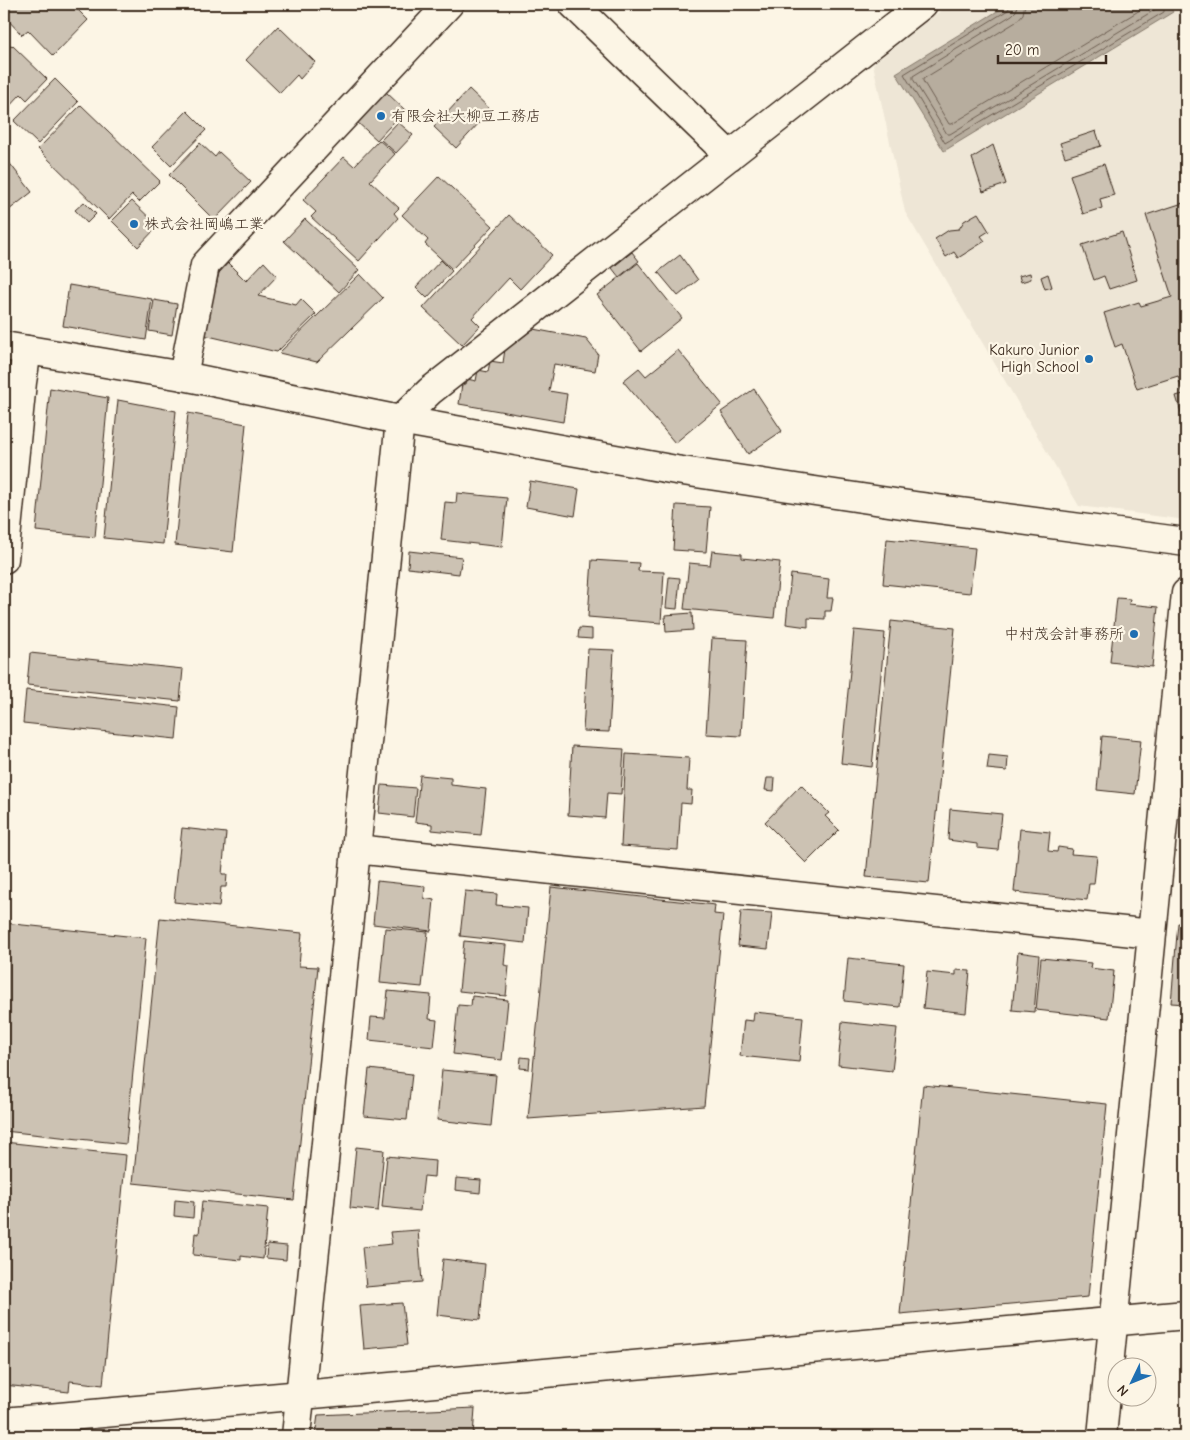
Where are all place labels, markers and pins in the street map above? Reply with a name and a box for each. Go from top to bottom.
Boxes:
place label: 有限会社大柳豆工務店 [391,107,541,125]
marker: 有限会社大柳豆工務店 [375,110,387,122]
place label: 株式会社岡嶋工業 [144,215,264,233]
marker: 株式会社岡嶋工業 [128,218,140,230]
place label: Kakuro Junior High School [989,341,1079,376]
marker: Kakuro Junior High School [1083,353,1095,365]
place label: 中村茂会計事務所 [1004,625,1124,643]
marker: 中村茂会計事務所 [1128,628,1140,640]

